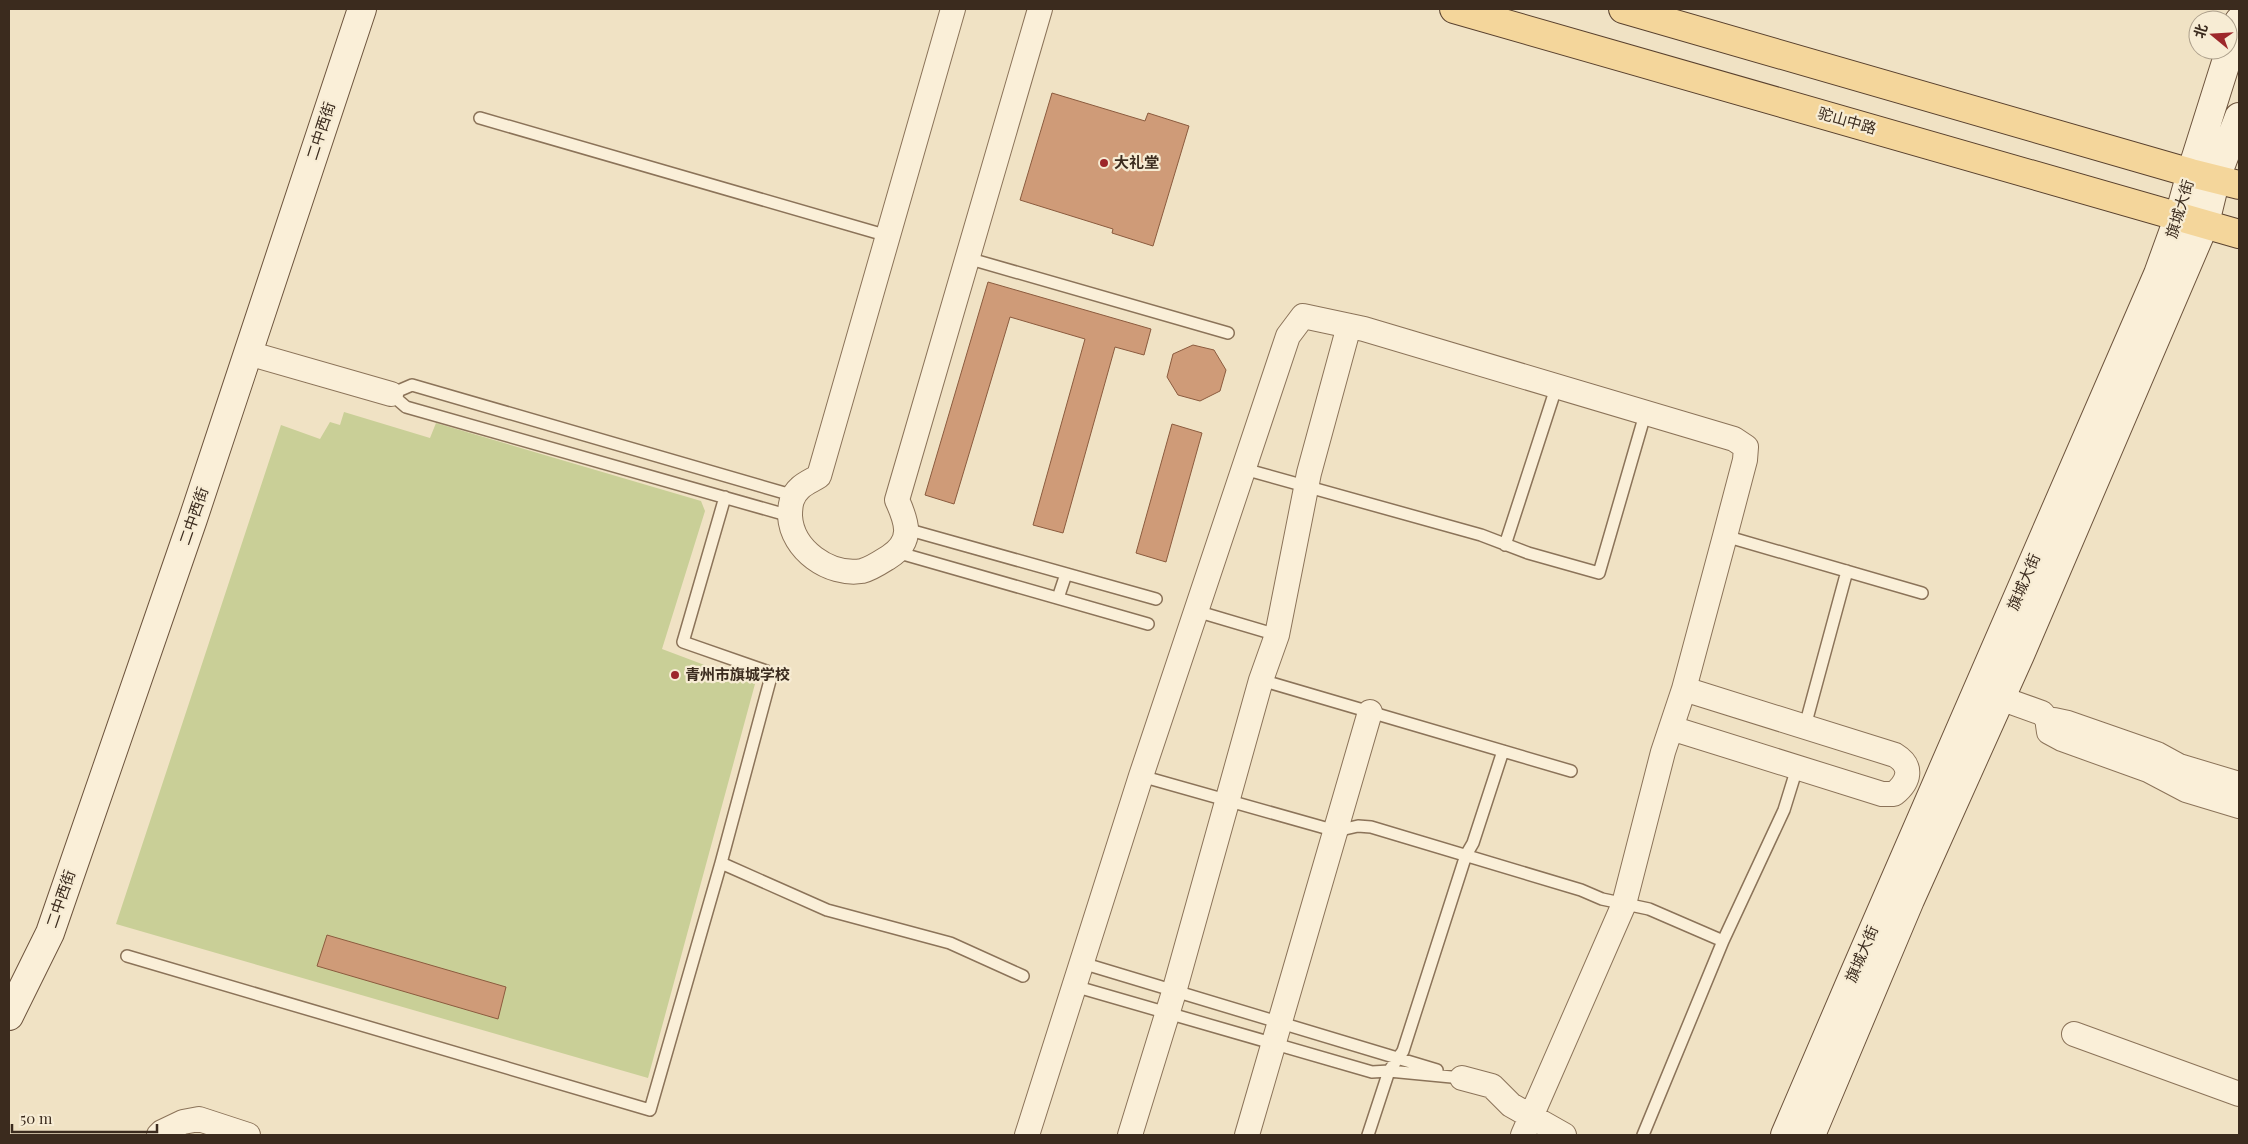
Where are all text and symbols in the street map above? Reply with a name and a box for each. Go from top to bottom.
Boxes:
north arrow [2188,10,2238,60]
text: 北 [2189,21,2211,40]
street label: 二中西街 [301,99,339,162]
street label: 驼山中路 [1816,102,1879,138]
place label: 大礼堂 [1114,152,1159,172]
marker: 大礼堂 [1098,157,1110,169]
street label: 旗城大街 [2161,177,2197,240]
street label: 二中西街 [174,484,212,547]
street label: 旗城大街 [2002,550,2044,613]
place label: 青州市旗城学校 [685,664,790,684]
marker: 青州市旗城学校 [669,669,681,681]
street label: 二中西街 [41,867,79,930]
street label: 旗城大街 [1840,922,1882,985]
scale bar [12,1102,158,1134]
text: 50 m [20,1108,53,1128]

